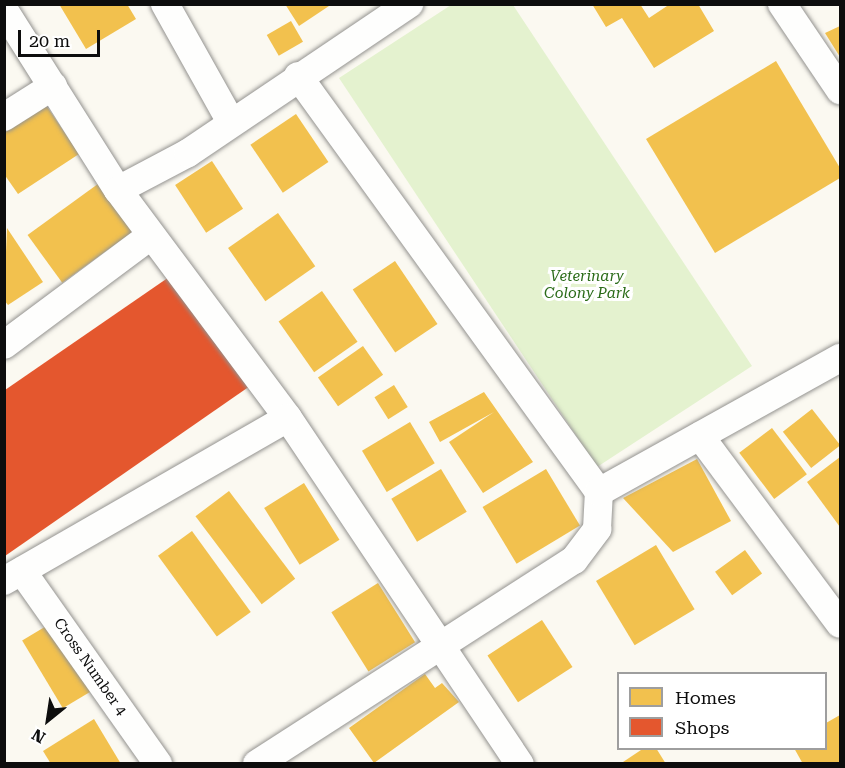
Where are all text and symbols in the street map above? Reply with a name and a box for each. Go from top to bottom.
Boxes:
scale bar [21,18,104,56]
text: 20 m [29,30,70,51]
park label: Veterinary Colony Park [544,267,630,302]
street label: Cross Number 4 [50,615,130,719]
legend [617,672,827,750]
text: Homes [675,687,736,708]
north arrow [18,690,78,750]
text: Shops [675,717,729,738]
text: N [29,725,49,747]

